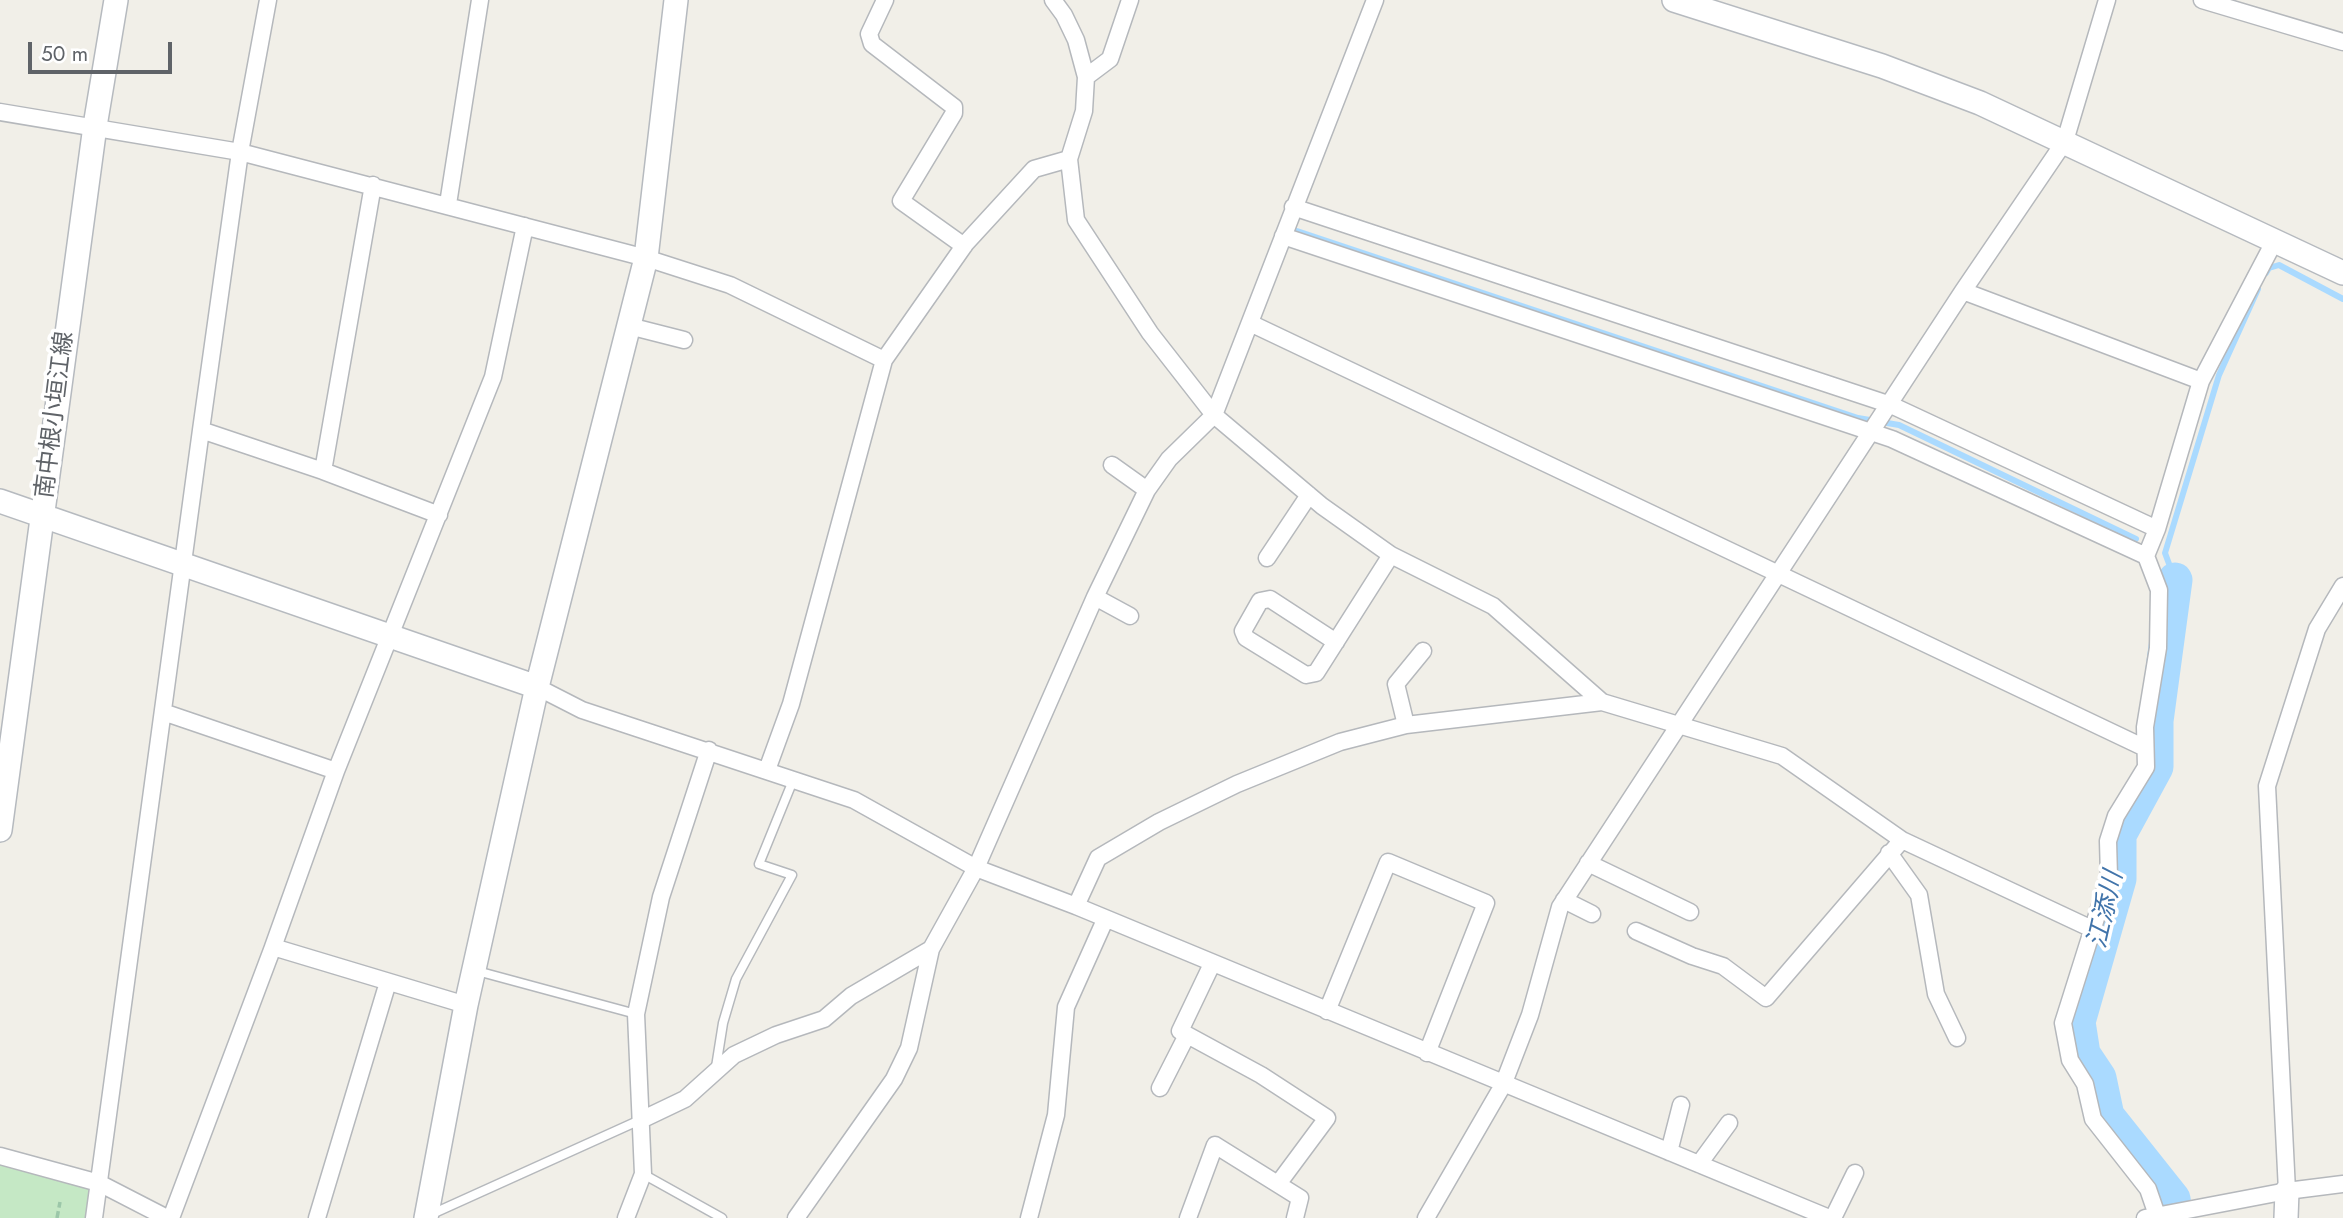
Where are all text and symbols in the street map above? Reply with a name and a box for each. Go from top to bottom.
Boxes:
scale bar [32,28,175,72]
text: 50 m [41,39,88,69]
street label: 南中根小垣江線 [31,330,81,500]
water label: 江添川 [2083,868,2131,952]

